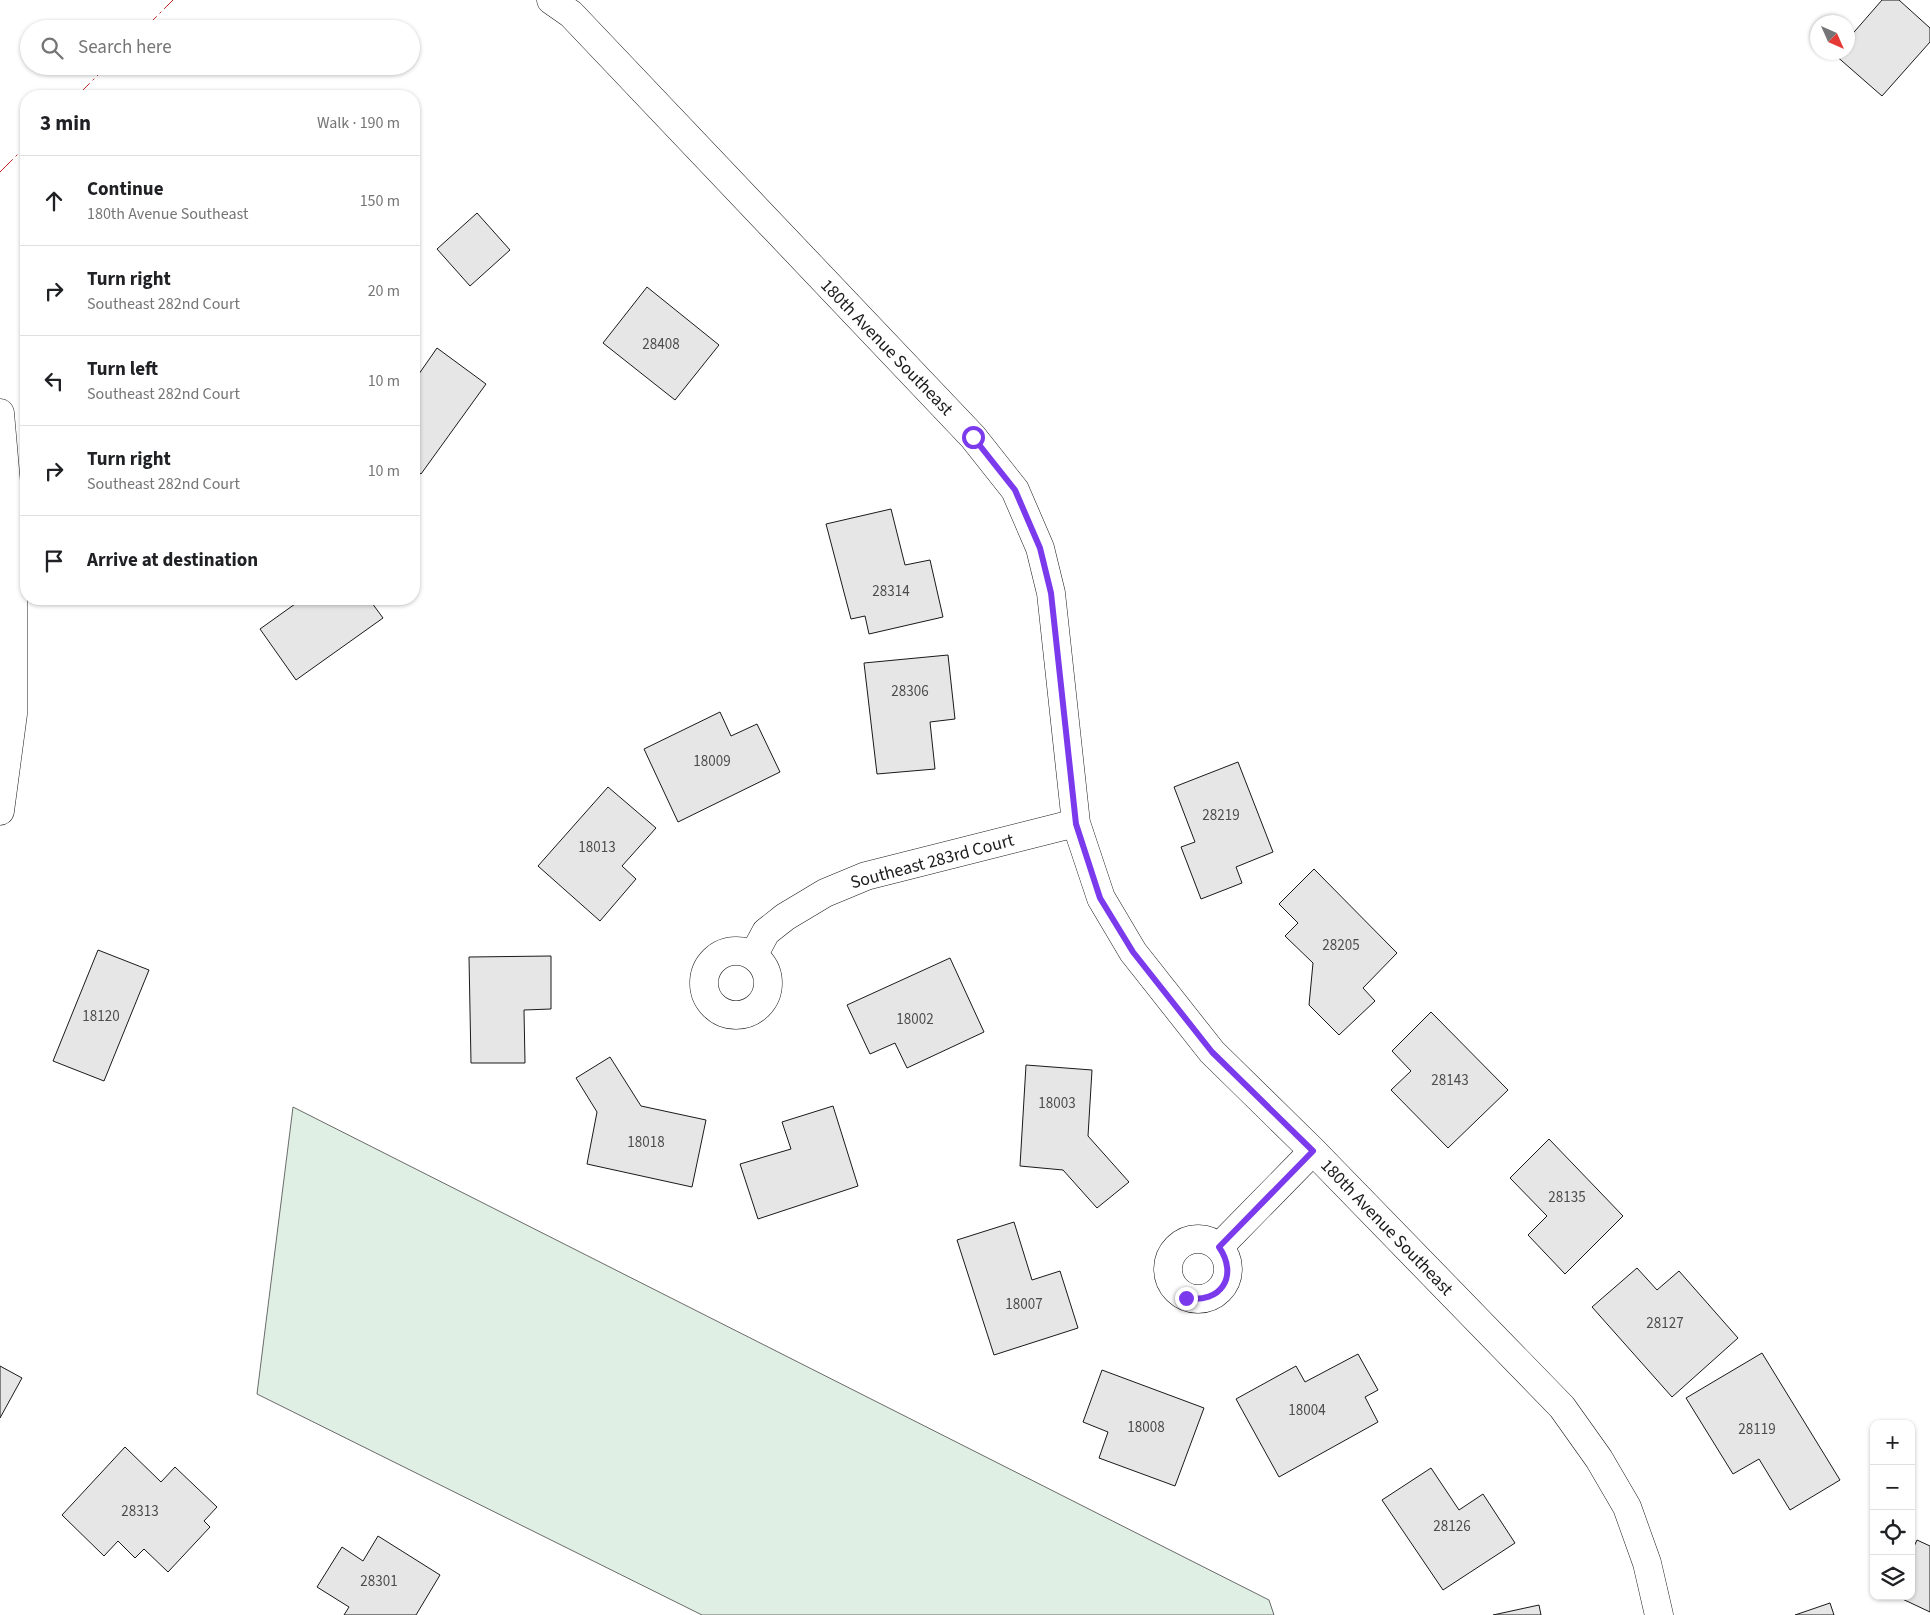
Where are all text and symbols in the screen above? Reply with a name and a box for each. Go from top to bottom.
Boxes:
north arrow [1810,15,1855,60]
search box [20,20,420,75]
icon: search [38,34,66,62]
text: Search here [78,34,172,61]
text: 3 min [40,108,91,138]
text: Walk · 190 m [317,112,400,134]
text: Continue [87,176,164,203]
icon: ahead [40,187,68,215]
text: 150 m [360,190,400,212]
text: 180th Avenue Southeast [87,203,248,225]
text: Turn right [87,266,171,293]
street label: 180th Avenue Southeast [815,273,959,421]
icon: right [40,277,68,305]
text: 20 m [368,280,400,302]
text: Southeast 282nd Court [87,293,240,315]
house number: 28408 [642,334,680,355]
text: Turn left [87,356,158,383]
icon: left [40,367,68,395]
text: 10 m [368,370,400,392]
text: Southeast 282nd Court [87,383,240,405]
route start [962,426,985,449]
text: Turn right [87,446,171,473]
icon: right [40,457,68,485]
text: 10 m [368,460,400,482]
text: Southeast 282nd Court [87,473,240,495]
icon: arrive [40,547,68,575]
text: Arrive at destination [87,547,258,574]
house number: 28314 [872,581,910,602]
house number: 28306 [891,681,929,702]
house number: 18009 [693,751,731,772]
house number: 28219 [1202,805,1240,826]
street label: Southeast 283rd Court [848,828,1017,895]
house number: 18013 [578,837,616,858]
house number: 28205 [1322,935,1360,956]
house number: 18120 [82,1006,120,1027]
house number: 18002 [896,1009,934,1030]
house number: 28143 [1431,1070,1469,1091]
house number: 18003 [1038,1093,1076,1114]
house number: 18018 [627,1132,665,1153]
street label: 180th Avenue Southeast [1315,1153,1459,1301]
house number: 28135 [1548,1187,1586,1208]
route end [1175,1287,1198,1310]
house number: 18007 [1005,1294,1043,1315]
house number: 28127 [1646,1313,1684,1334]
house number: 18004 [1288,1400,1326,1421]
house number: 18008 [1127,1417,1165,1438]
house number: 28119 [1738,1419,1776,1440]
map controls [1870,1420,1915,1600]
button: + [1870,1420,1915,1465]
button: − [1870,1465,1915,1510]
house number: 28313 [121,1501,159,1522]
button: locate [1870,1510,1915,1555]
house number: 28126 [1433,1516,1471,1537]
button: layers [1870,1555,1915,1600]
house number: 28301 [360,1571,398,1592]

